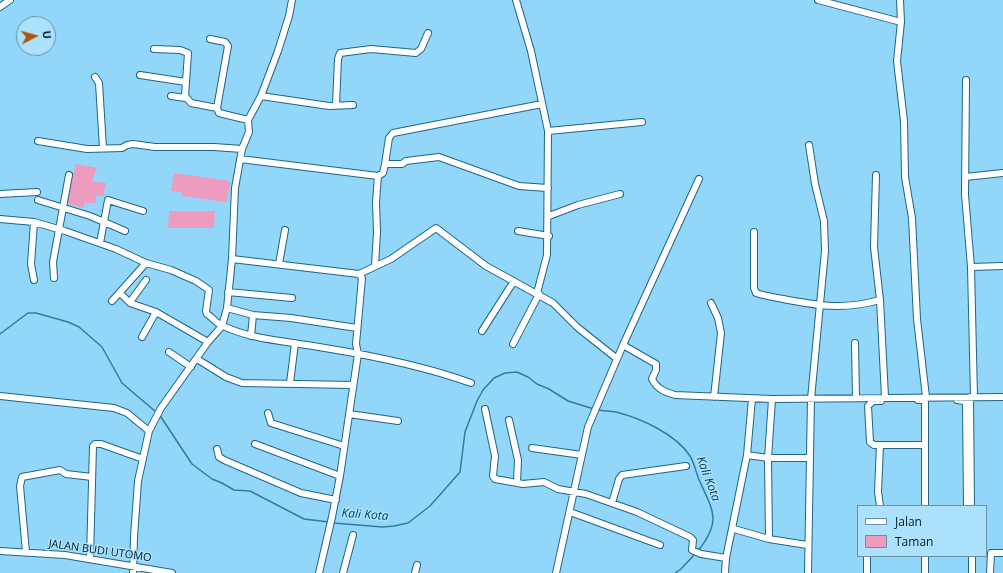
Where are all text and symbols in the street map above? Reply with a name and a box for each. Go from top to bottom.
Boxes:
north arrow [16,16,56,56]
text: U [40,30,55,40]
water label: Kali Kota [693,455,723,503]
legend [857,505,987,557]
water label: Kali Kota [341,506,389,524]
text: Jalan [895,513,922,530]
text: Taman [895,533,933,550]
street label: JALAN BUDI UTOMO [48,537,152,565]

